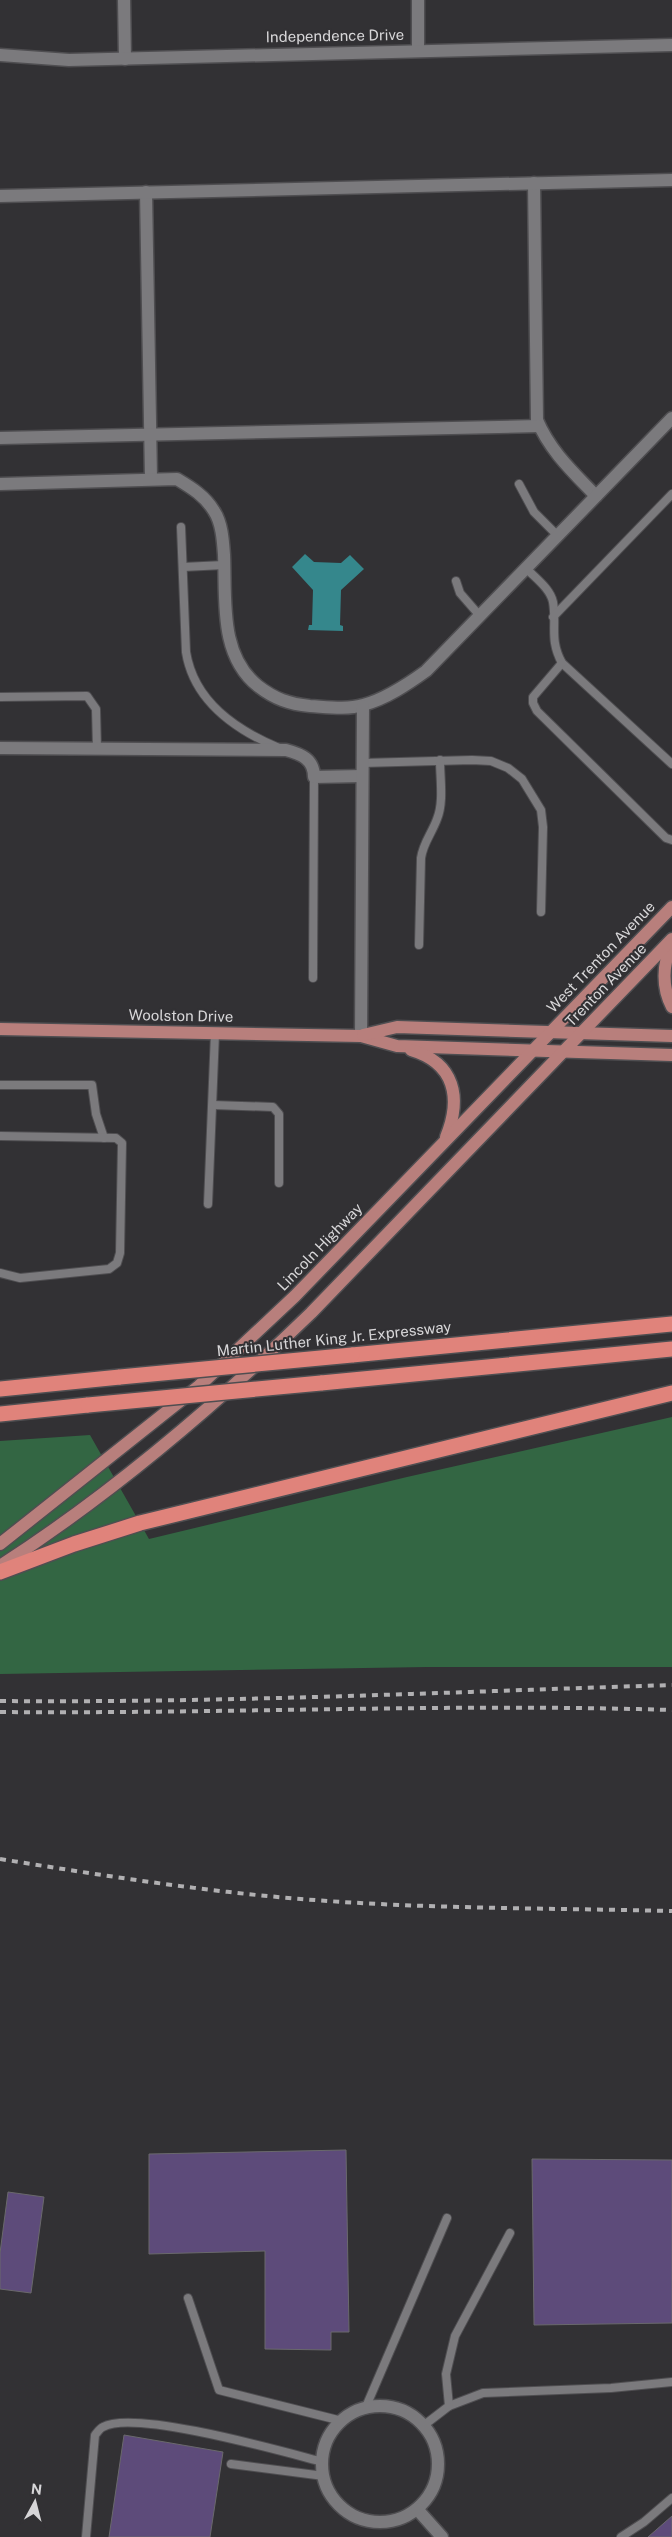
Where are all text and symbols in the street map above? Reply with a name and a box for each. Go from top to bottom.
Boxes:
street label: Independence Drive [266,26,404,45]
street label: West Trenton Avenue [543,898,659,1016]
street label: Trenton Avenue [562,940,650,1030]
street label: Woolston Drive [129,1006,233,1025]
street label: Lincoln Highway [274,1199,366,1294]
street label: Martin Luther King Jr. Expressway [216,1318,452,1359]
north arrow [10,2477,60,2527]
text: N [30,2480,43,2498]

